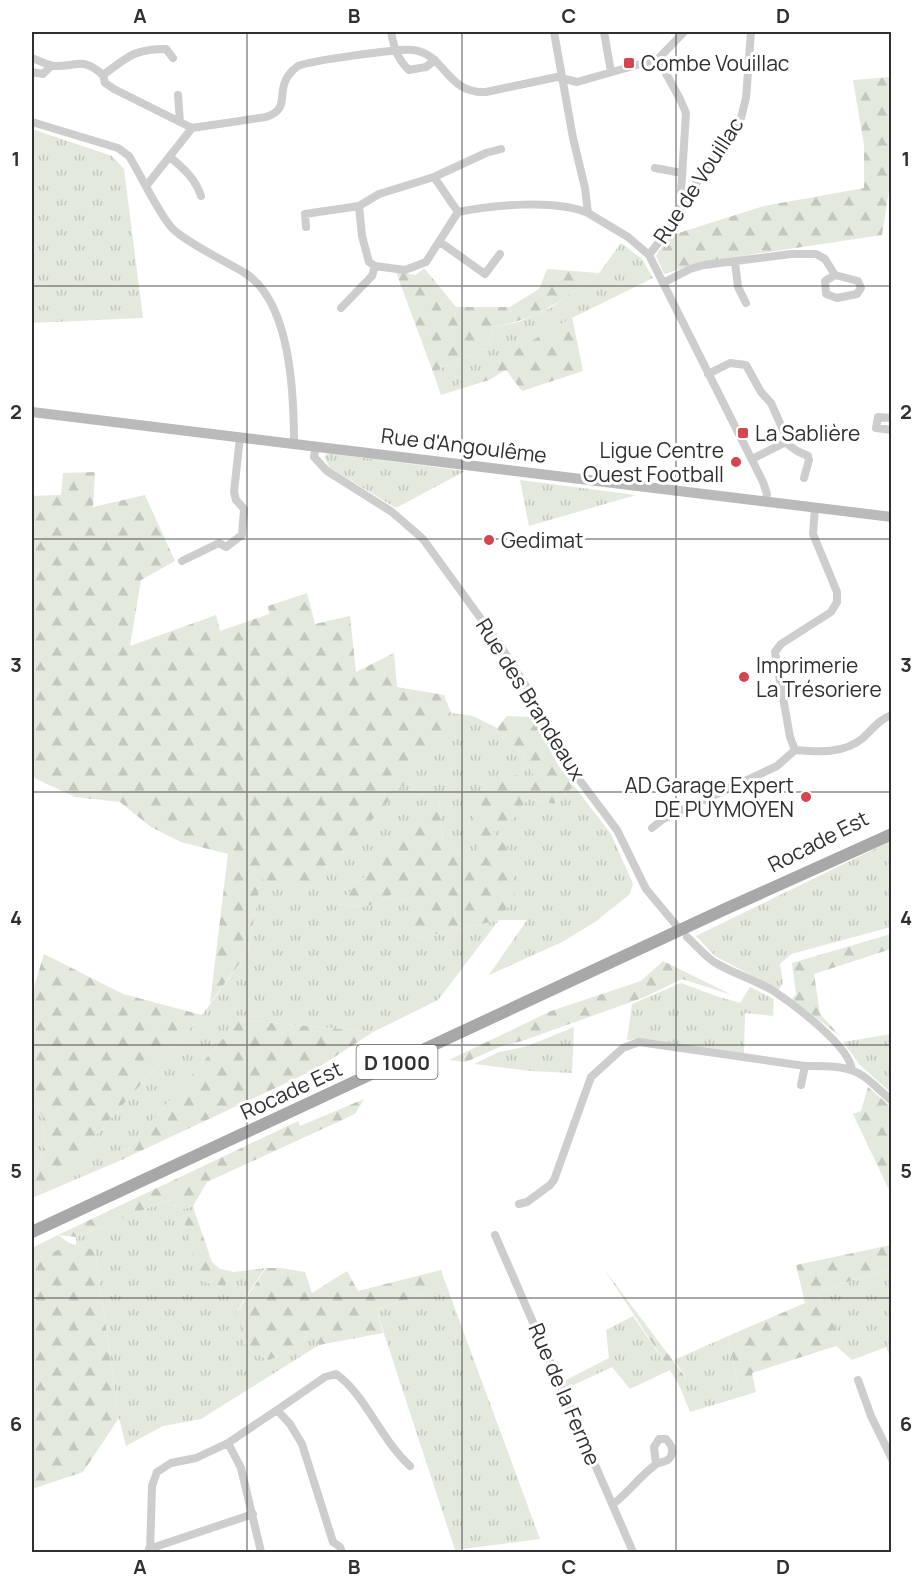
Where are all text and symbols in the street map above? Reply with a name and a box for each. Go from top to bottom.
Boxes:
text: A [133,2,147,29]
text: B [348,2,361,29]
text: C [562,2,576,29]
text: D [776,2,790,29]
place label: Combe Vouillac [641,49,789,77]
marker: Combe Vouillac [622,56,636,70]
street label: Rue de Vouillac [647,111,749,249]
text: 1 [12,145,20,172]
text: 1 [902,145,910,172]
text: 2 [10,398,22,425]
text: 2 [900,398,912,425]
place label: La Sablière [755,419,860,447]
street label: Rue d'Angoulême [380,421,548,469]
marker: La Sablière [736,426,750,440]
place label: Ligue Centre Ouest Football [583,436,724,488]
marker: Ligue Centre Ouest Football [729,455,743,469]
place label: Gedimat [501,526,583,554]
marker: Gedimat [482,533,496,547]
street label: Rue des Brandeaux [470,613,592,785]
text: 3 [10,651,22,678]
place label: Imprimerie La Trésoriere [756,651,882,703]
text: 3 [900,651,912,678]
marker: Imprimerie La Trésoriere [737,670,751,684]
place label: AD Garage Expert DE PUYMOYEN [624,771,794,823]
marker: AD Garage Expert DE PUYMOYEN [799,790,813,804]
street label: Rocade Est [763,804,873,878]
text: 4 [10,904,22,931]
text: 4 [900,904,912,931]
road number: D 1000 [356,1045,438,1079]
street label: Rocade Est [236,1054,346,1126]
text: 5 [10,1157,22,1184]
text: 5 [900,1157,912,1184]
street label: Rue de la Ferme [522,1319,608,1469]
text: 6 [10,1410,22,1437]
text: 6 [900,1410,912,1437]
text: A [133,1553,147,1580]
text: B [348,1553,361,1580]
text: C [562,1553,576,1580]
text: D [776,1553,790,1580]

